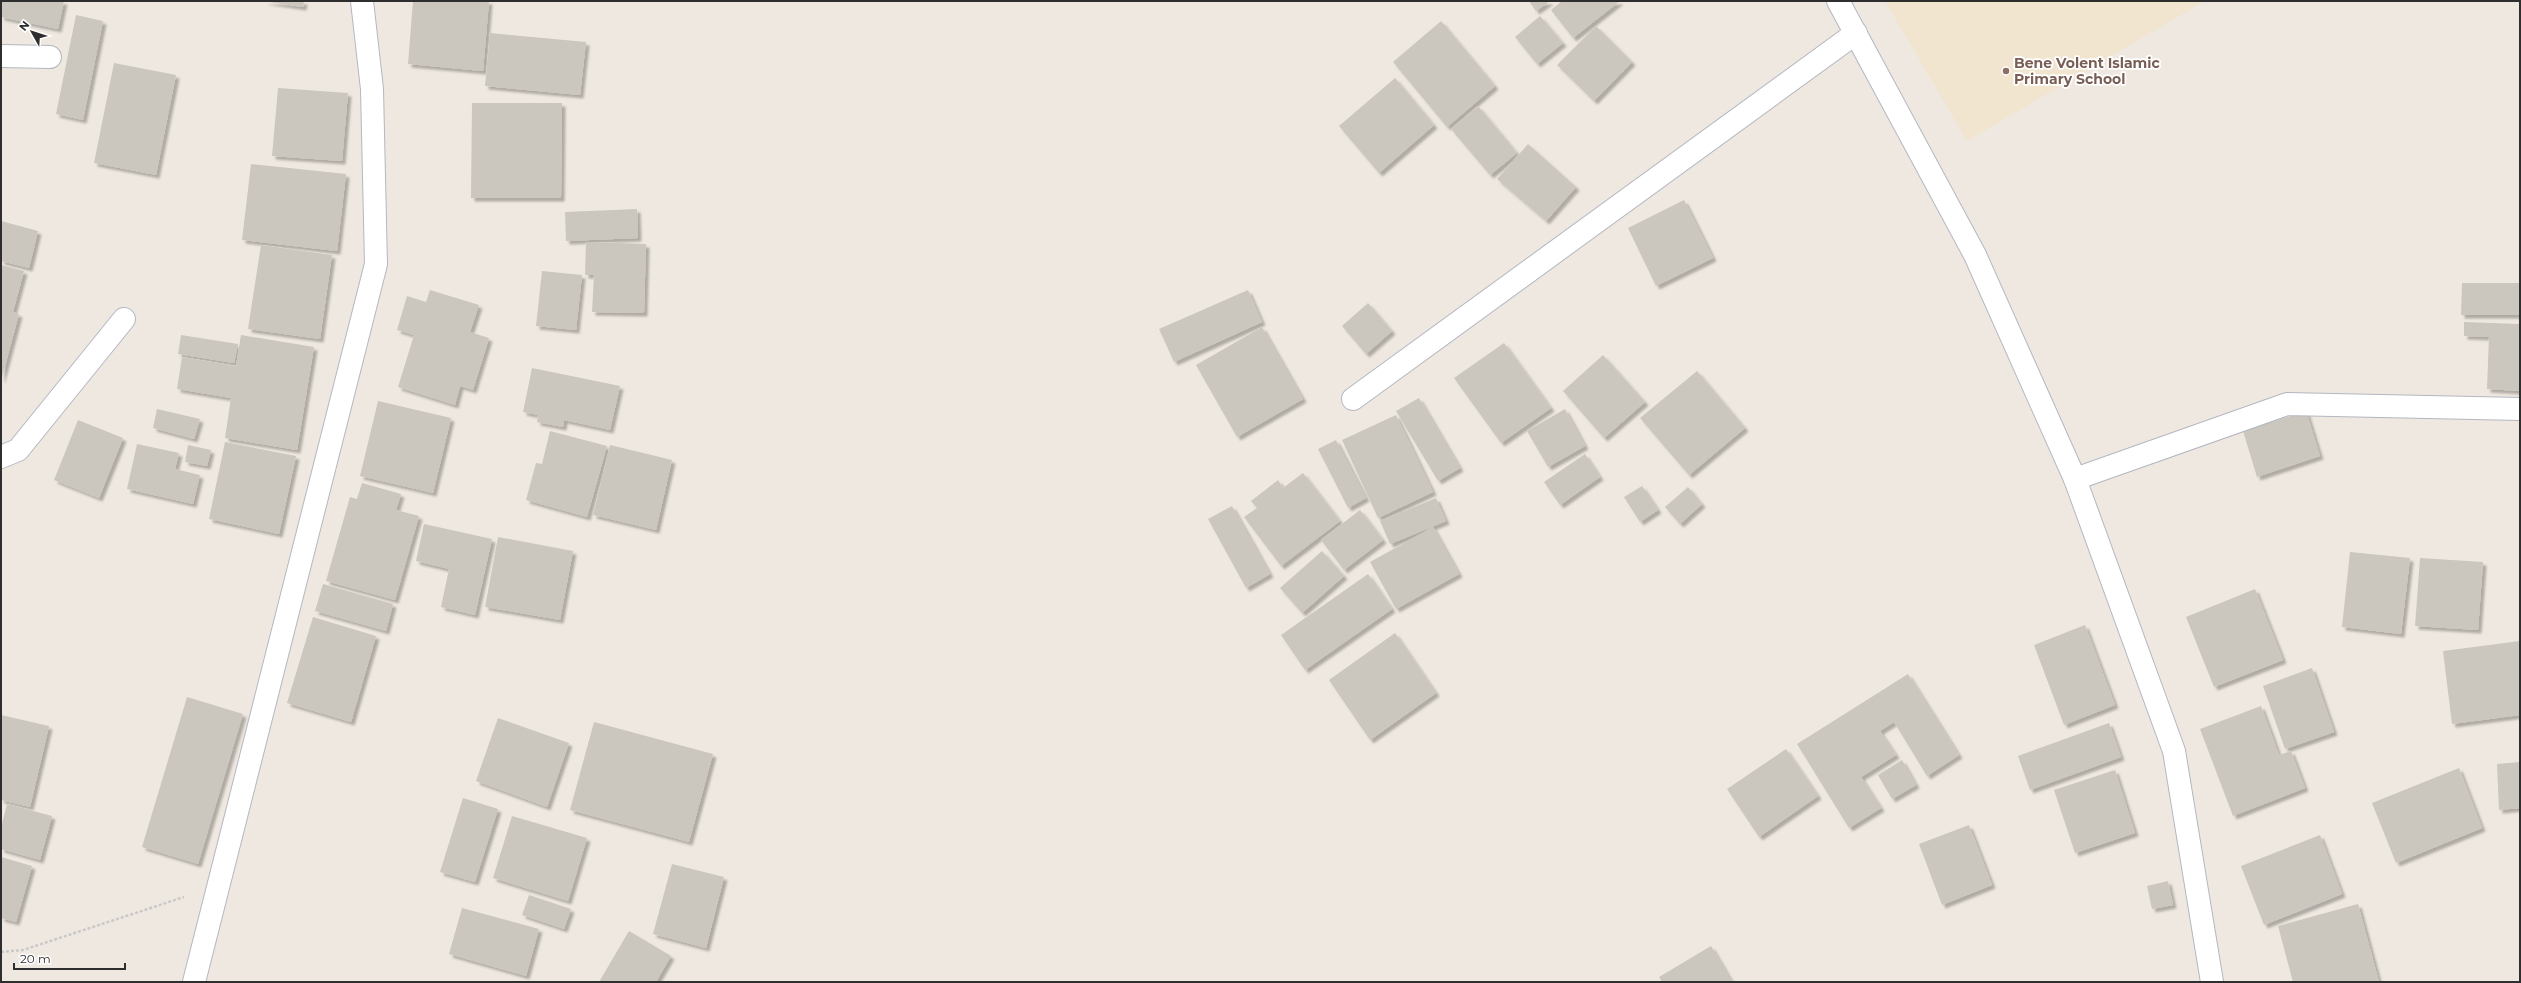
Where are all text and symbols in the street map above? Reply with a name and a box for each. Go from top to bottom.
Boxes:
north arrow [12,12,52,52]
text: N [16,18,32,34]
place label: Bene Volent Islamic Primary School [2014,54,2160,88]
marker: Bene Volent Islamic Primary School [2001,66,2011,76]
scale bar [14,945,125,971]
text: 20 m [20,951,51,966]

